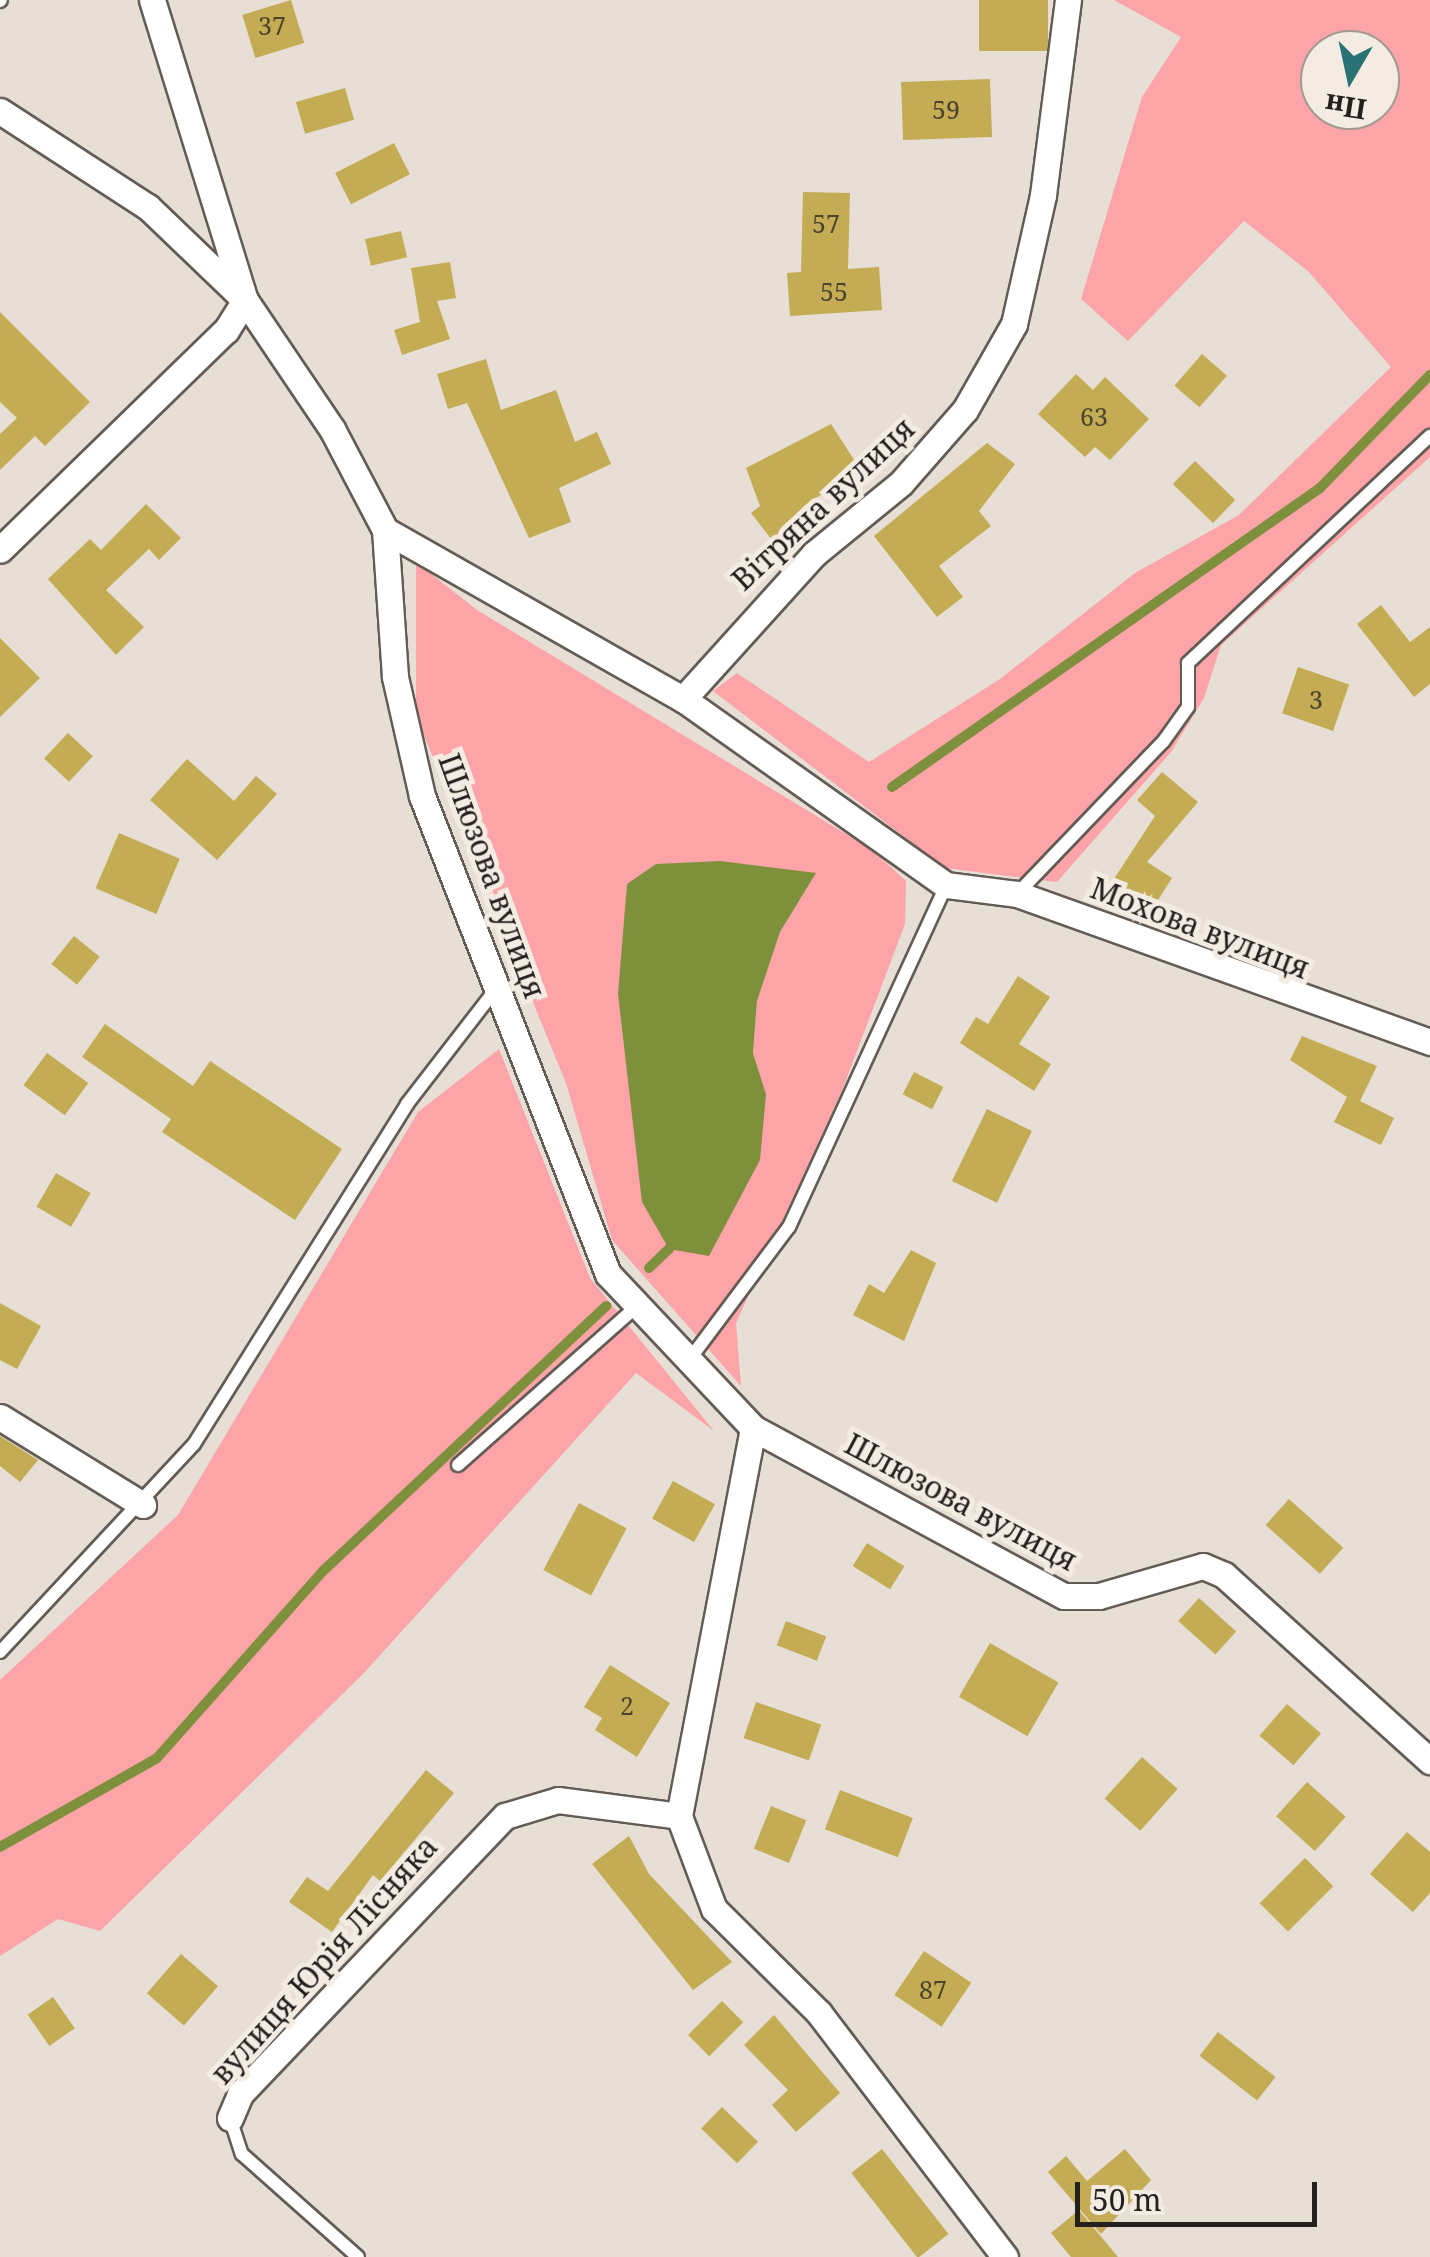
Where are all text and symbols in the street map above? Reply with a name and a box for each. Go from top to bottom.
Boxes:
house number: 37 [258,10,286,40]
north arrow [1300,30,1400,130]
text: Пн [1322,86,1369,130]
house number: 59 [932,94,960,124]
house number: 57 [812,208,840,238]
house number: 55 [820,276,848,306]
house number: 63 [1080,401,1108,431]
street label: Вітряна вулиця [724,410,922,598]
house number: 3 [1309,684,1323,714]
street label: Шлюзова вулиця [431,749,553,1003]
street label: Мохова вулиця [1086,870,1314,986]
street label: Шлюзова вулиця [839,1426,1083,1578]
house number: 2 [620,1690,634,1720]
street label: вулиця Юрія Лісняка [203,1829,445,2091]
house number: 87 [919,1974,947,2004]
scale bar [1080,2162,1322,2224]
text: 50 m [1092,2179,1162,2220]

